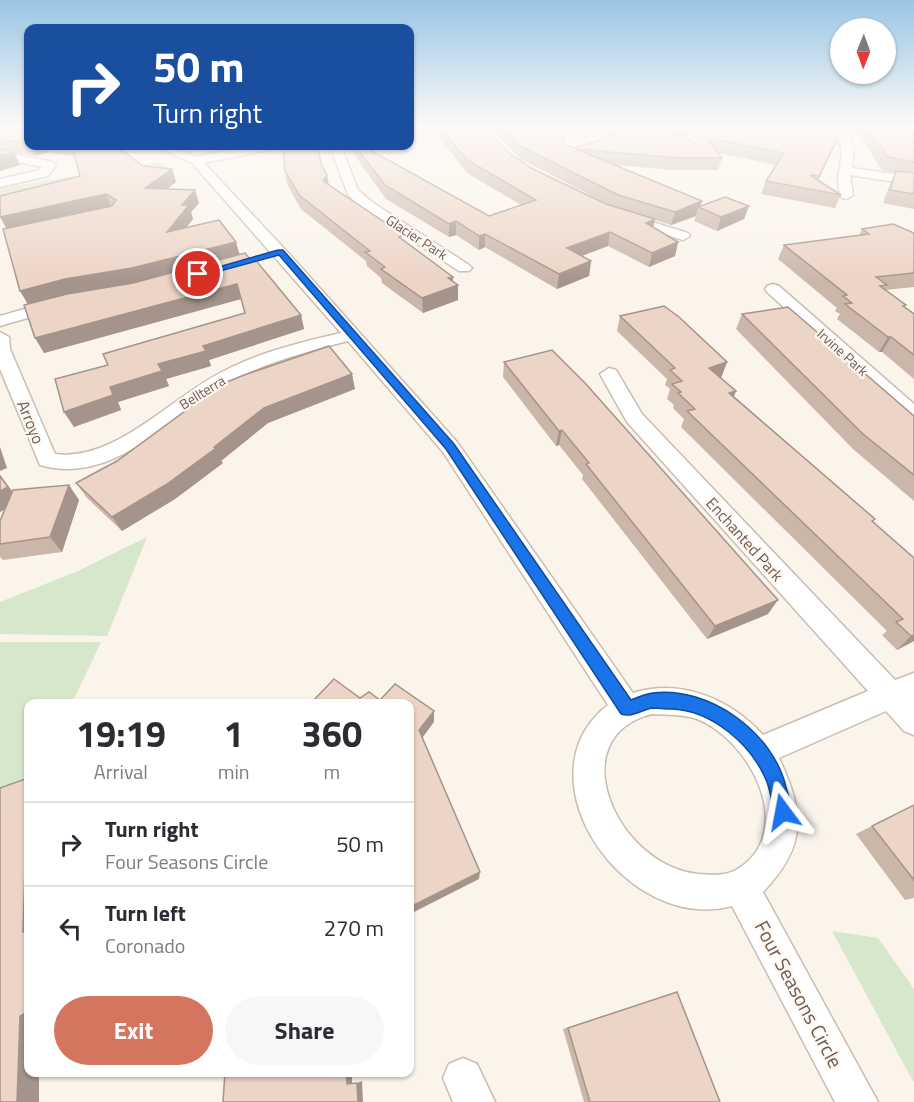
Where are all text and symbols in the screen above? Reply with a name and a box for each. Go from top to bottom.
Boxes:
north arrow [830,18,896,84]
map controls [830,18,896,84]
text: 50 m [153,34,245,98]
icon: right [54,48,132,126]
text: Turn right [153,92,262,133]
street label: Glacier Park [382,209,452,265]
pin [172,248,223,299]
icon: arrive [181,257,214,290]
street label: Irvine Park [813,323,873,381]
street label: Bellterra [175,370,229,414]
street label: Arroyo [11,397,51,447]
street label: Enchanted Park [701,492,790,587]
text: 19:19 [76,706,166,761]
text: 1 [224,706,244,761]
text: 360 [302,706,362,761]
text: Arrival [94,756,148,787]
text: min [218,756,250,787]
text: m [323,756,340,787]
position arrow [751,780,815,844]
text: Turn right [105,812,199,846]
text: 50 m [336,827,384,861]
icon: right [54,828,87,861]
text: Four Seasons Circle [105,846,268,877]
text: Turn left [105,896,186,930]
text: 270 m [324,911,384,945]
icon: left [54,912,87,945]
street label: Four Seasons Circle [747,915,851,1073]
text: Coronado [105,930,185,961]
button: Exit [54,996,213,1065]
button: Share [225,996,384,1065]

